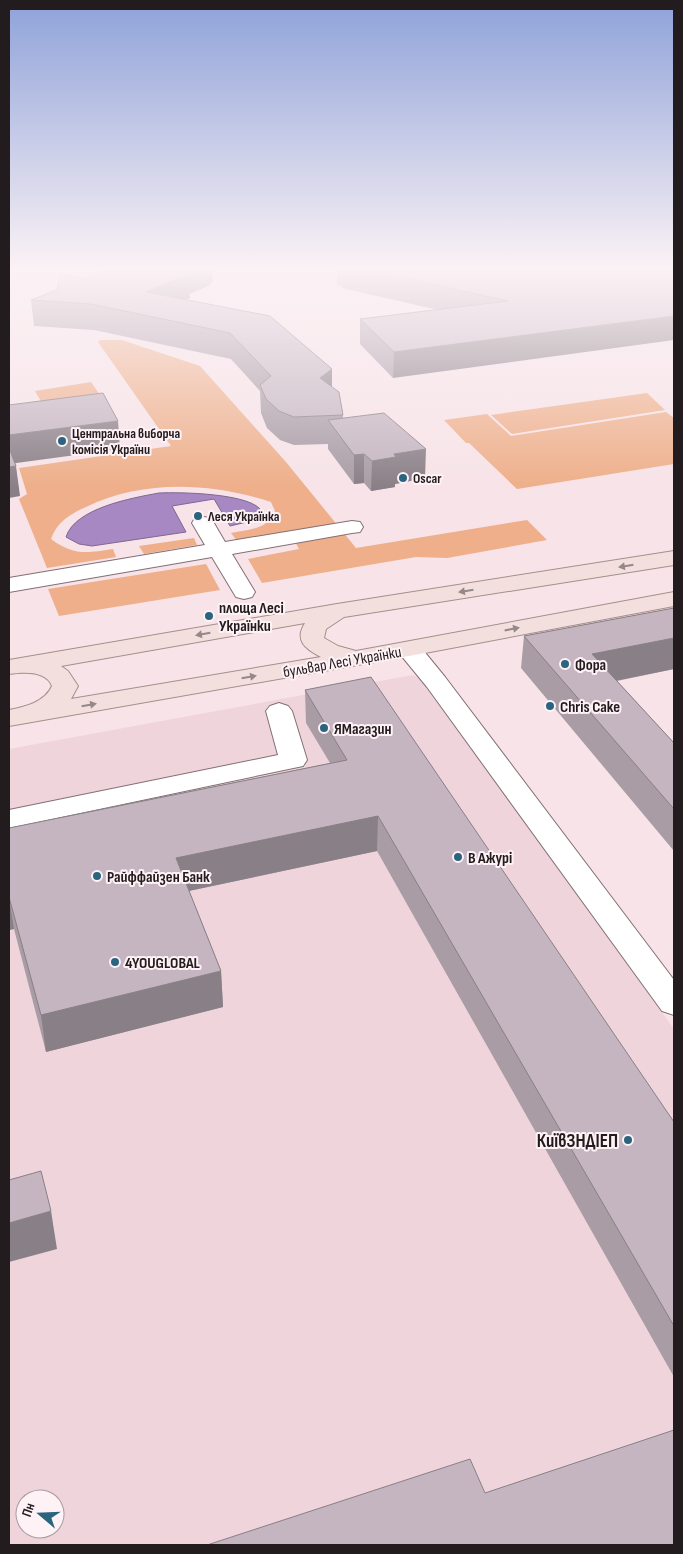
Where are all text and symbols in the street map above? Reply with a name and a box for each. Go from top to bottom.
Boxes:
place label: Центральна виборча комісія України [72,425,181,458]
marker: Центральна виборча комісія України [56,435,68,447]
place label: Oscar [413,470,442,487]
marker: Oscar [397,472,409,484]
place label: Леся Українка [207,508,280,525]
marker: Леся Українка [192,510,204,522]
one-way arrow [618,562,634,570]
one-way arrow [457,587,473,595]
place label: площа Лесі Українки [219,599,284,636]
marker: площа Лесі Українки [203,610,215,622]
one-way arrow [505,625,521,633]
one-way arrow [194,630,210,638]
street label: бульвар Лесі Українки [282,643,403,682]
place label: Фора [575,656,606,675]
marker: Фора [559,658,571,670]
one-way arrow [241,672,257,680]
place label: Chris Cake [560,698,620,717]
one-way arrow [81,700,97,708]
marker: Chris Cake [544,700,556,712]
place label: ЯМагазин [334,720,391,739]
marker: ЯМагазин [318,722,330,734]
place label: В Ажурі [468,849,512,868]
marker: В Ажурі [452,851,464,863]
place label: Райффайзен Банк [107,868,210,887]
marker: Райффайзен Банк [91,870,103,882]
place label: 4YOUGLOBAL [125,954,201,973]
marker: 4YOUGLOBAL [109,956,121,968]
place label: КиївЗНДІЕП [537,1130,618,1153]
marker: КиївЗНДІЕП [622,1134,634,1146]
north arrow [15,1489,65,1539]
text: Пн [18,1501,38,1519]

